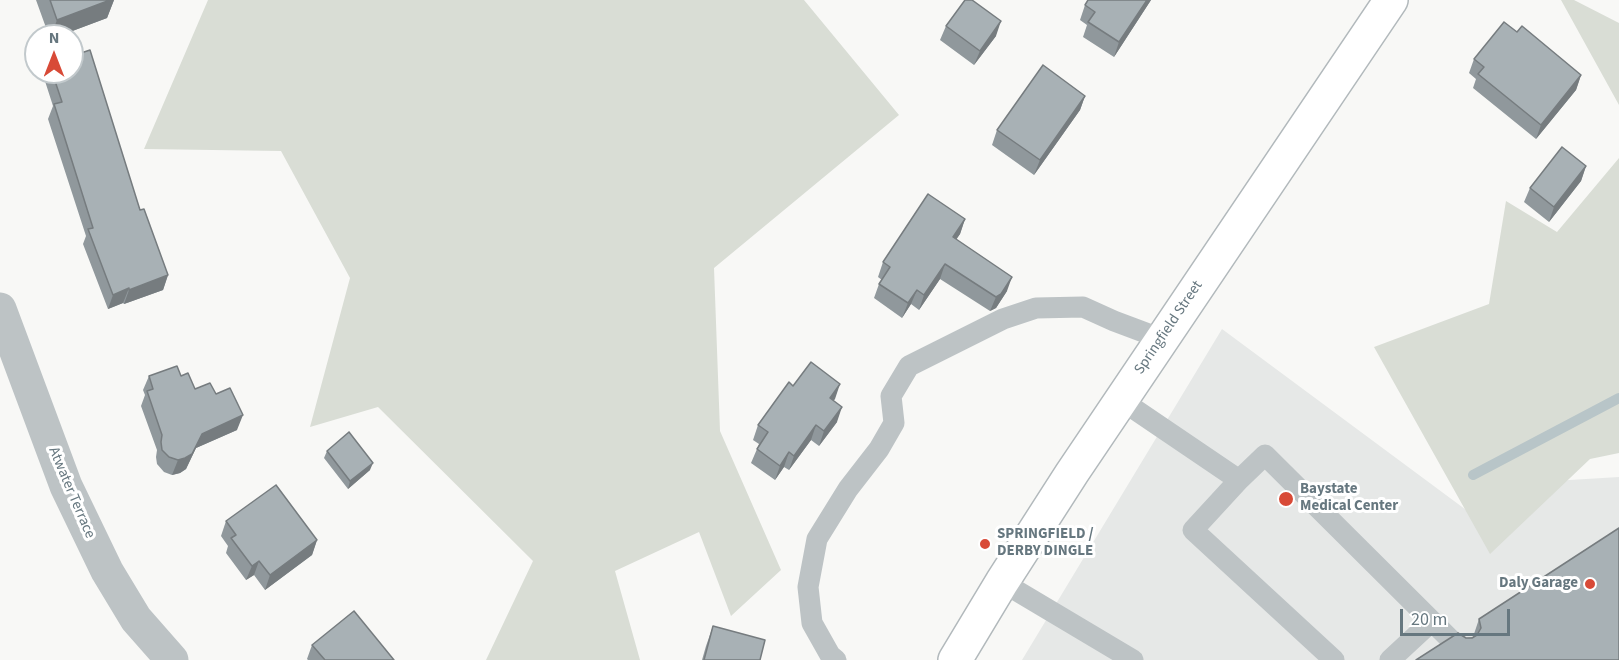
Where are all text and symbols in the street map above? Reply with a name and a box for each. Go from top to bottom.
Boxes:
north arrow [24,24,84,84]
text: N [49,27,59,49]
street label: Springfield Street [1131,278,1207,378]
street label: Atwater Terrace [44,445,98,541]
place label: Baystate Medical Center [1300,481,1398,516]
marker: Baystate Medical Center [1277,490,1295,508]
place label: SPRINGFIELD / DERBY DINGLE [997,526,1094,561]
marker: SPRINGFIELD / DERBY DINGLE [978,537,992,551]
place label: Daly Garage [1499,575,1578,593]
marker: Daly Garage [1583,577,1597,591]
scale bar [1403,597,1512,635]
text: 20 m [1411,607,1447,632]

